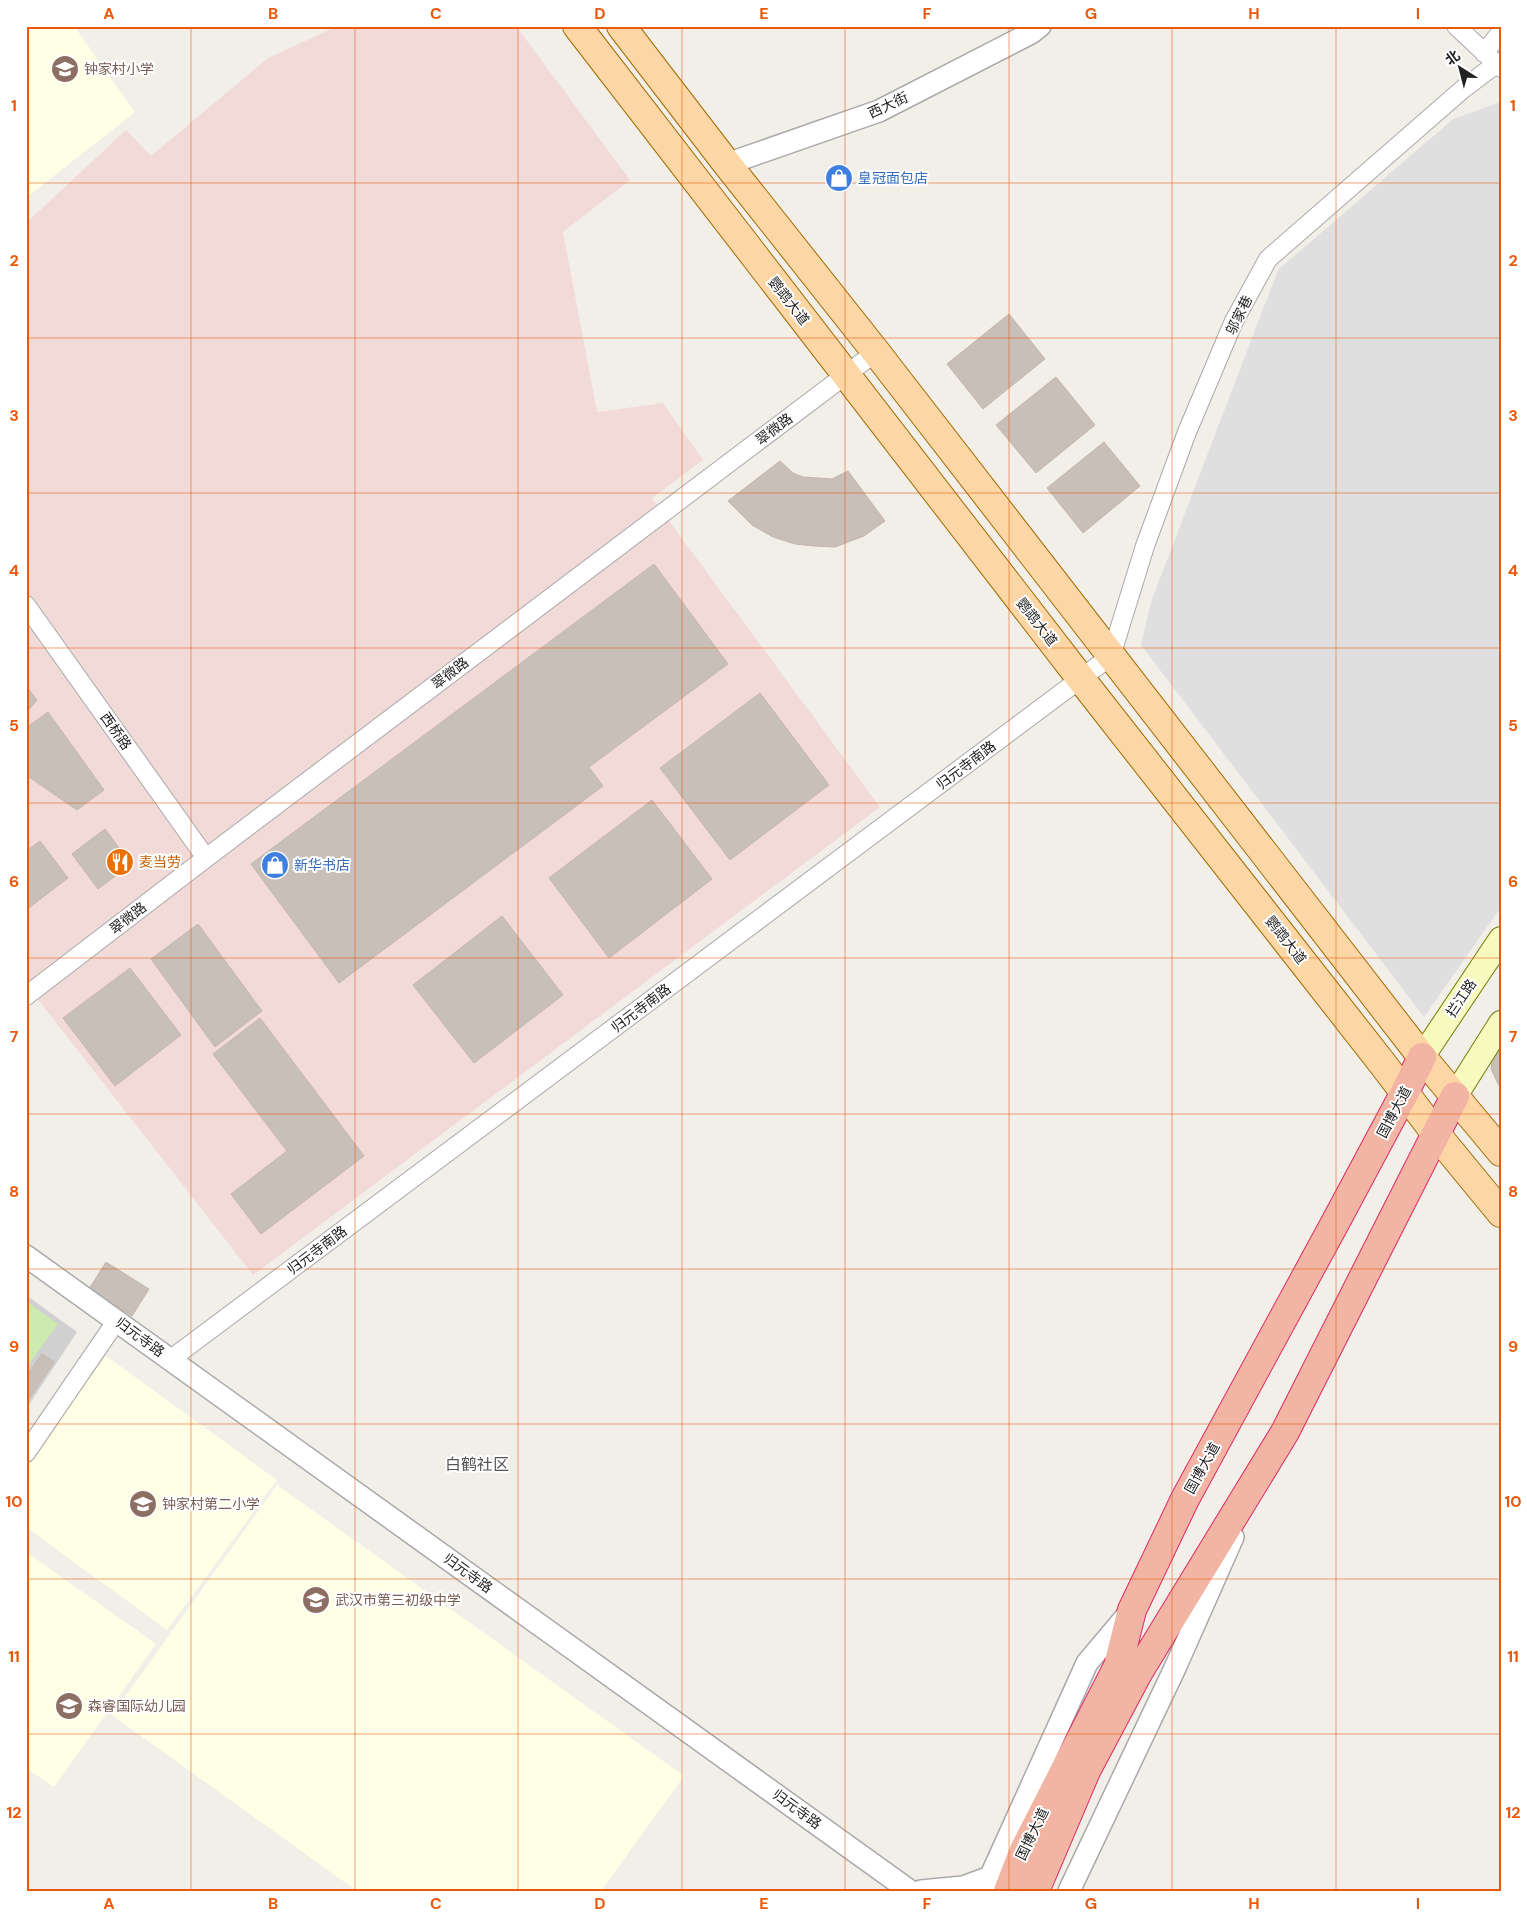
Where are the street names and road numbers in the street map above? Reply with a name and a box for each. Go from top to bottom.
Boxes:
street label: 西大街 [865,88,911,122]
street label: 鹦鹉大道 [765,273,813,329]
street label: 邬家巷 [1222,292,1256,338]
street label: 翠微路 [752,409,796,449]
street label: 鹦鹉大道 [1013,594,1061,650]
street label: 翠微路 [428,653,472,693]
street label: 西桥路 [97,709,135,753]
street label: 归元寺南路 [933,737,999,793]
street label: 翠微路 [106,898,150,938]
street label: 鹦鹉大道 [1262,912,1310,968]
street label: 拦江路 [1442,976,1480,1020]
street label: 归元寺南路 [608,980,674,1036]
street label: 国博大道 [1373,1083,1415,1141]
street label: 归元寺南路 [284,1222,350,1278]
street label: 归元寺路 [112,1313,168,1361]
street label: 国博大道 [1181,1439,1223,1497]
street label: 归元寺路 [440,1549,496,1597]
street label: 归元寺路 [769,1785,825,1833]
street label: 国博大道 [1012,1805,1052,1863]

